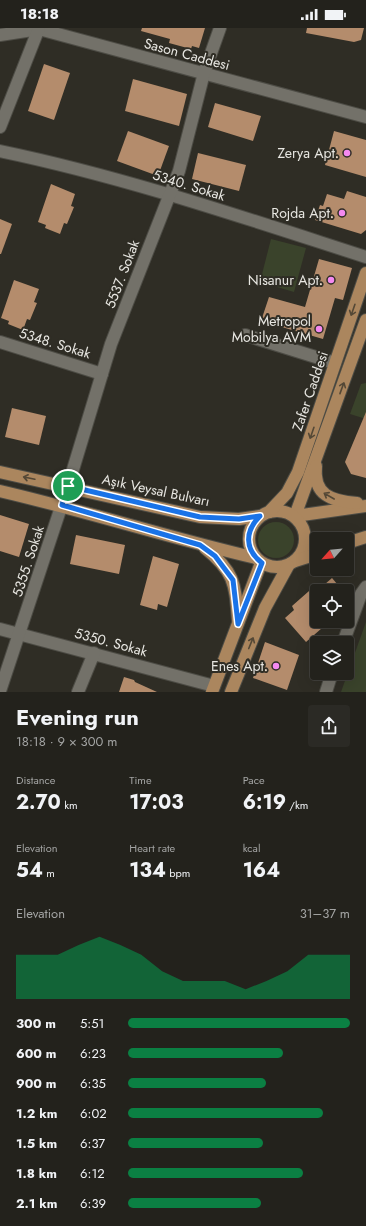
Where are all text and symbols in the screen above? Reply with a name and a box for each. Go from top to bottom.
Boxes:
text: 18:18 [20,3,59,25]
street label: Sason Caddesi [142,33,232,75]
place label: Zerya Apt. [277,143,339,163]
marker: Zerya Apt. [342,148,352,158]
street label: 5340. Sokak [150,164,229,206]
place label: Rojda Apt. [271,203,334,223]
marker: Rojda Apt. [337,208,347,218]
street label: 5537. Sokak [100,236,145,311]
place label: Nisanur Apt. [248,270,323,290]
marker: Nisanur Apt. [326,275,336,285]
one-way arrow [349,303,357,315]
place label: Metropol Mobilya AVM [232,311,311,347]
street label: 5348. Sokak [17,323,94,364]
marker: Metropol Mobilya AVM [314,324,324,334]
street label: Zafer Caddesi [287,348,333,434]
one-way arrow [339,382,346,395]
one-way arrow [307,427,315,439]
pin [51,469,85,503]
street label: Aşık Veysal Bulvarı [100,469,212,511]
one-way arrow [23,474,36,482]
icon: arrive [57,475,79,497]
one-way arrow [323,491,335,499]
street label: 5355. Sokak [7,522,49,599]
north arrow [310,532,354,576]
map controls [310,532,354,680]
button: locate [310,584,354,628]
street label: 5350. Sokak [72,623,150,662]
button: layers [310,636,354,680]
one-way arrow [247,637,255,649]
place label: Enes Apt. [211,656,268,676]
marker: Enes Apt. [271,661,281,671]
text: Evening run [16,701,139,733]
button: share [308,705,350,747]
text: 18:18 · 9 × 300 m [16,732,117,751]
text: Distance [16,772,55,788]
text: Time [129,772,152,788]
text: Pace [243,772,265,788]
text: 2.70 [16,788,61,817]
text: 17:03 [129,788,184,817]
text: 6:19 [243,788,286,817]
text: km [61,797,78,813]
text: /km [286,797,308,813]
text: Elevation [16,840,58,856]
text: Heart rate [129,840,175,856]
text: kcal [243,840,260,856]
text: 54 [16,856,43,885]
text: 134 [129,856,166,885]
text: 164 [243,856,280,885]
text: m [43,865,55,881]
text: bpm [166,865,190,881]
text: Elevation [16,904,65,923]
text: 31–37 m [300,904,350,923]
text: 300 m [16,1014,56,1033]
text: 5:51 [80,1014,104,1033]
text: 600 m [16,1044,56,1063]
text: 6:23 [80,1044,106,1063]
text: 900 m [16,1074,56,1093]
text: 6:35 [80,1074,106,1093]
text: 1.2 km [16,1104,57,1123]
text: 6:02 [80,1104,107,1123]
text: 1.5 km [16,1134,57,1153]
text: 6:37 [80,1134,105,1153]
text: 1.8 km [16,1164,57,1183]
text: 6:12 [80,1164,105,1183]
text: 2.1 km [16,1194,57,1213]
text: 6:39 [80,1194,106,1213]

